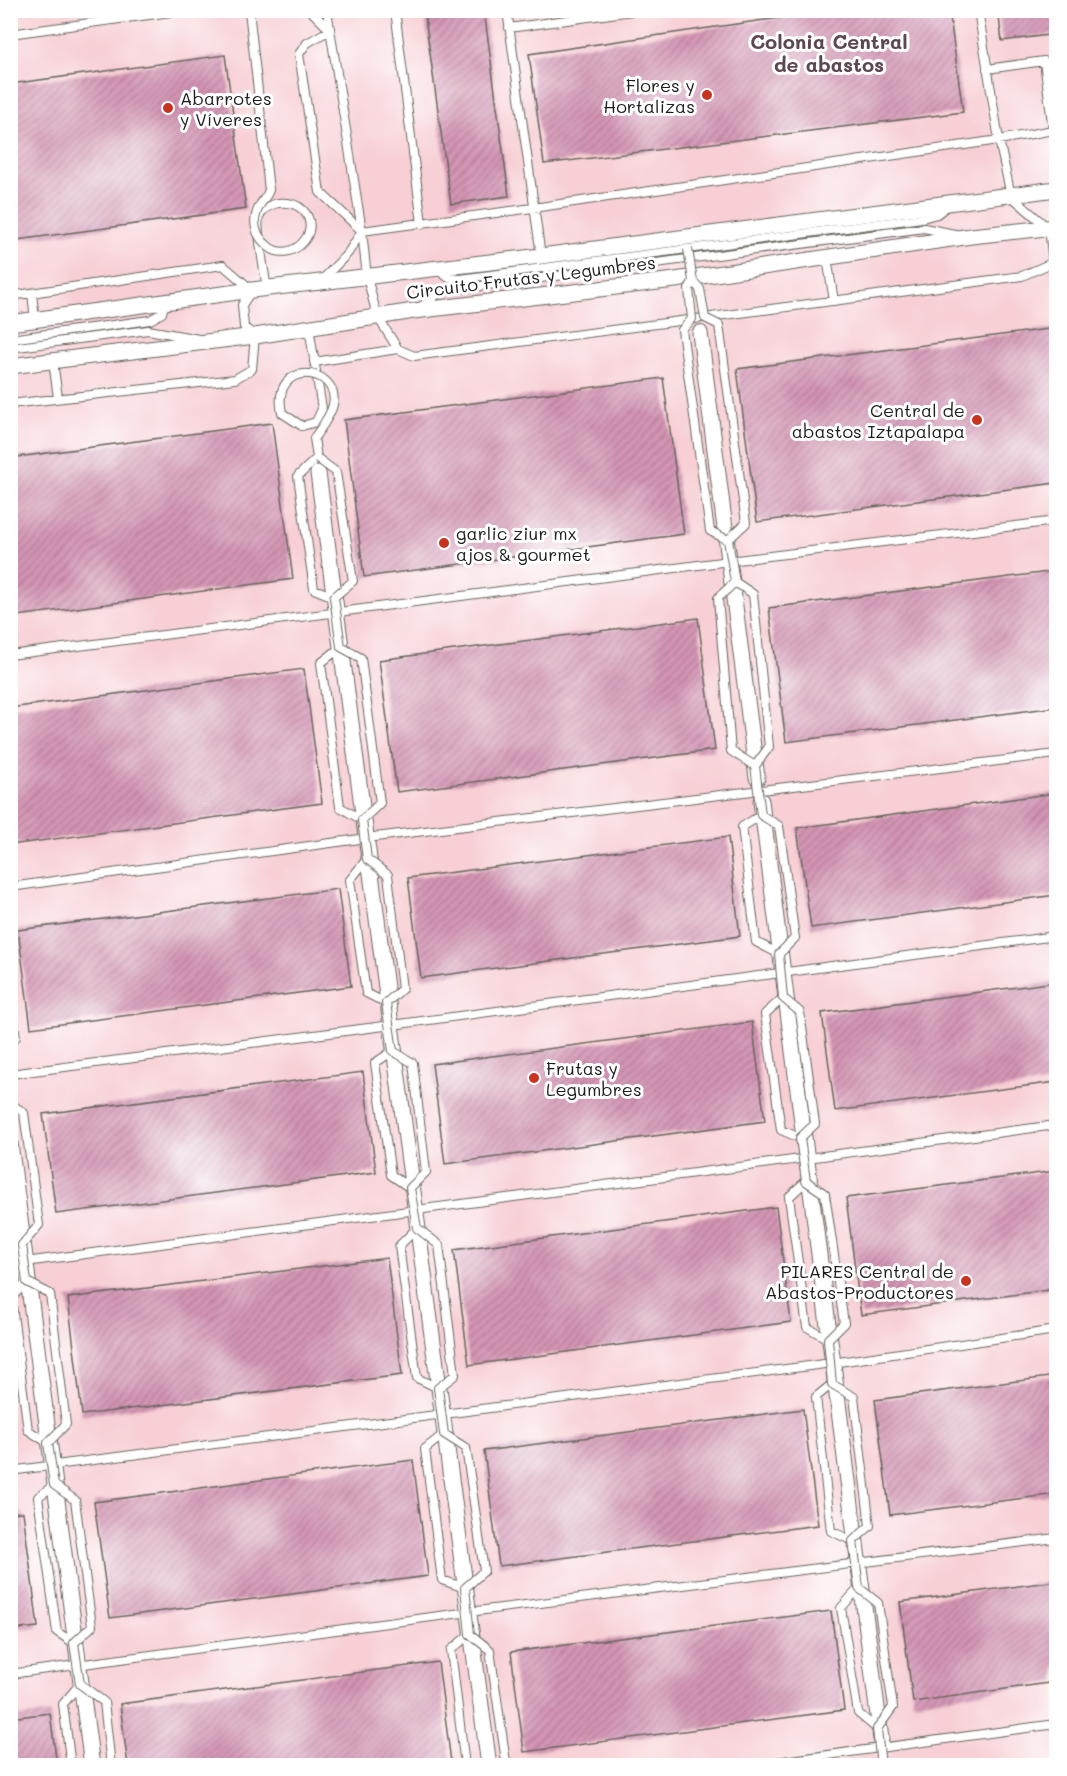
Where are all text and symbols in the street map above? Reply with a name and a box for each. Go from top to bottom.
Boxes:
district label: Colonia Central de abastos [750,28,908,77]
place label: Flores y Hortalizas [603,73,695,118]
place label: Abarrotes y Víveres [180,86,272,131]
marker: Flores y Hortalizas [700,88,714,102]
marker: Abarrotes y Víveres [161,101,175,115]
street label: Circuito Frutas y Legumbres [405,250,657,304]
place label: Central de abastos Iztapalapa [792,398,965,443]
marker: Central de abastos Iztapalapa [970,413,984,427]
place label: garlic ziur mx ajos & gourmet [456,521,591,566]
marker: garlic ziur mx ajos & gourmet [437,536,451,550]
place label: Frutas y Legumbres [546,1056,642,1101]
marker: Frutas y Legumbres [527,1071,541,1085]
place label: PILARES Central de Abastos-Productores [765,1259,954,1304]
marker: PILARES Central de Abastos-Productores [959,1274,973,1288]

